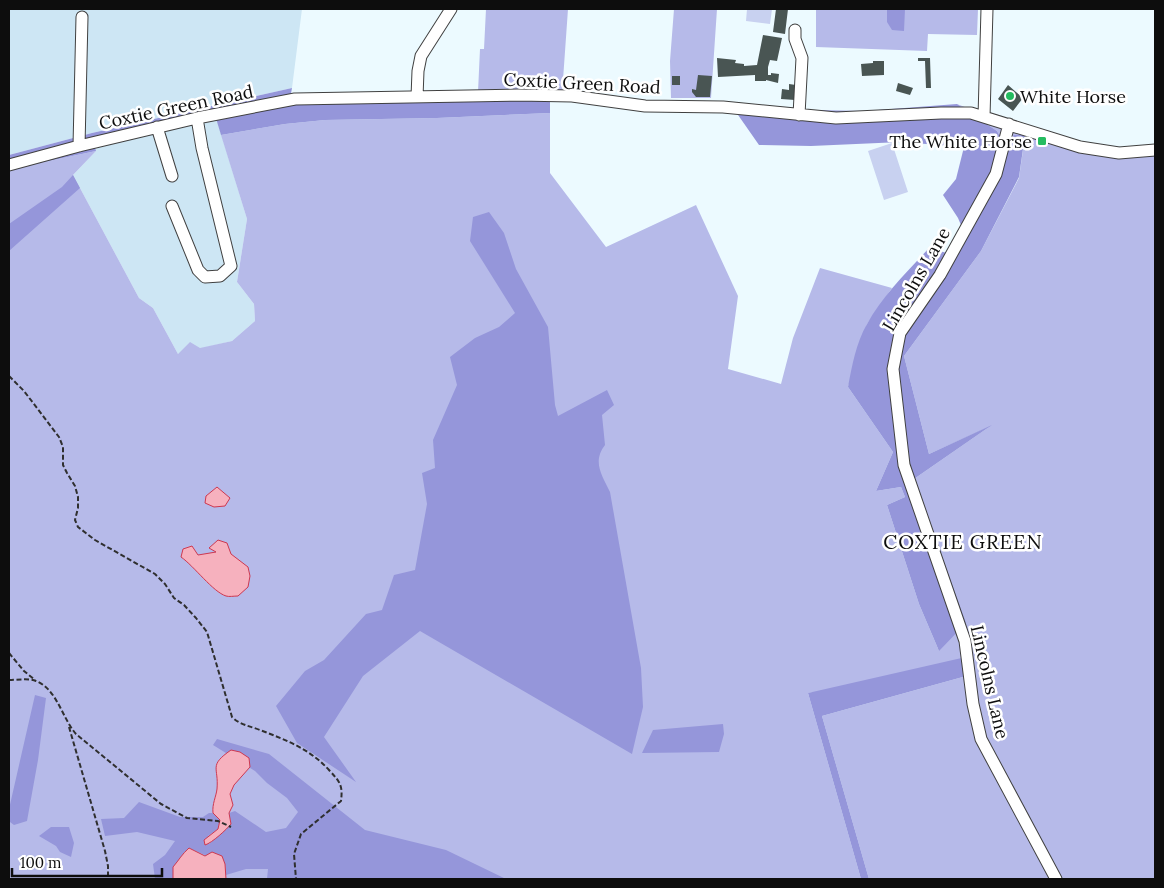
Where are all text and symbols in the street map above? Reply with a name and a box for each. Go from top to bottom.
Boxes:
street label: Coxtie Green Road [503,67,661,99]
street label: Coxtie Green Road [97,79,256,135]
place label: White Horse [1020,85,1126,108]
marker: White Horse [1004,90,1016,102]
place label: The White Horse [889,130,1032,153]
marker: The White Horse [1036,135,1048,147]
street label: Lincolns Lane [877,223,955,335]
district label: COXTIE GREEN [883,529,1043,554]
street label: Lincolns Lane [966,623,1014,741]
scale bar [12,846,162,878]
text: 100 m [20,853,61,872]

